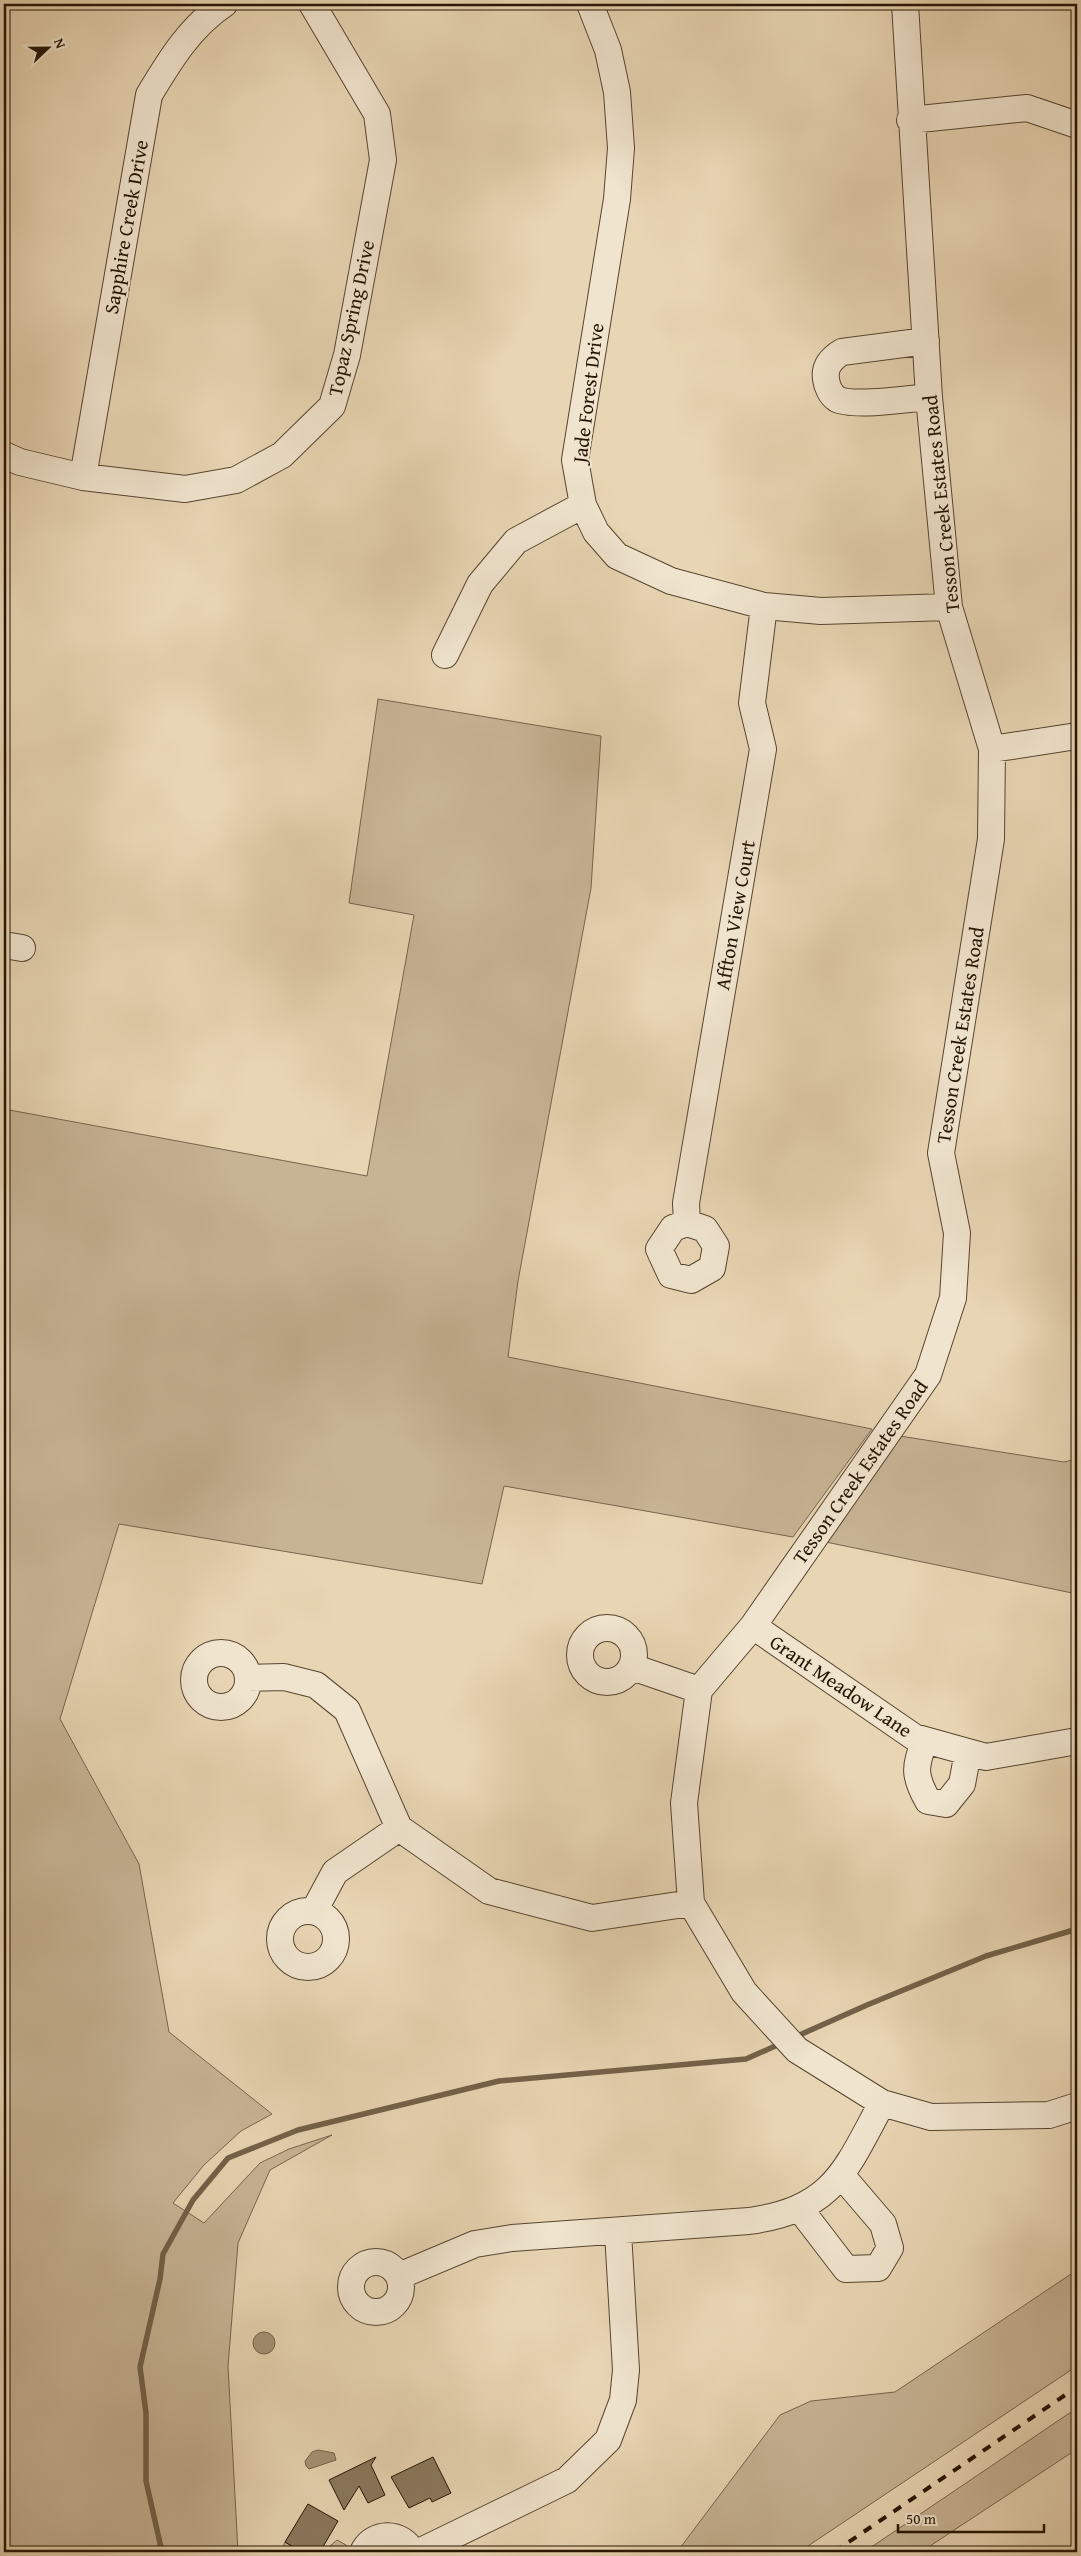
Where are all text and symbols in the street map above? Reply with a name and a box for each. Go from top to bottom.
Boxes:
north arrow [22,22,72,72]
text: N [49,35,71,52]
street label: Sapphire Creek Drive [96,138,155,316]
street label: Topaz Spring Drive [320,237,381,399]
street label: Jade Forest Drive [564,321,610,468]
street label: Tesson Creek Estates Road [915,393,966,614]
street label: Affton View Court [707,838,762,992]
street label: Tesson Creek Estates Road [928,924,991,1145]
street label: Tesson Creek Estates Road [785,1373,934,1570]
street label: Grant Meadow Lane [764,1627,918,1744]
scale bar [898,2501,1045,2533]
text: 50 m [906,2508,937,2529]

